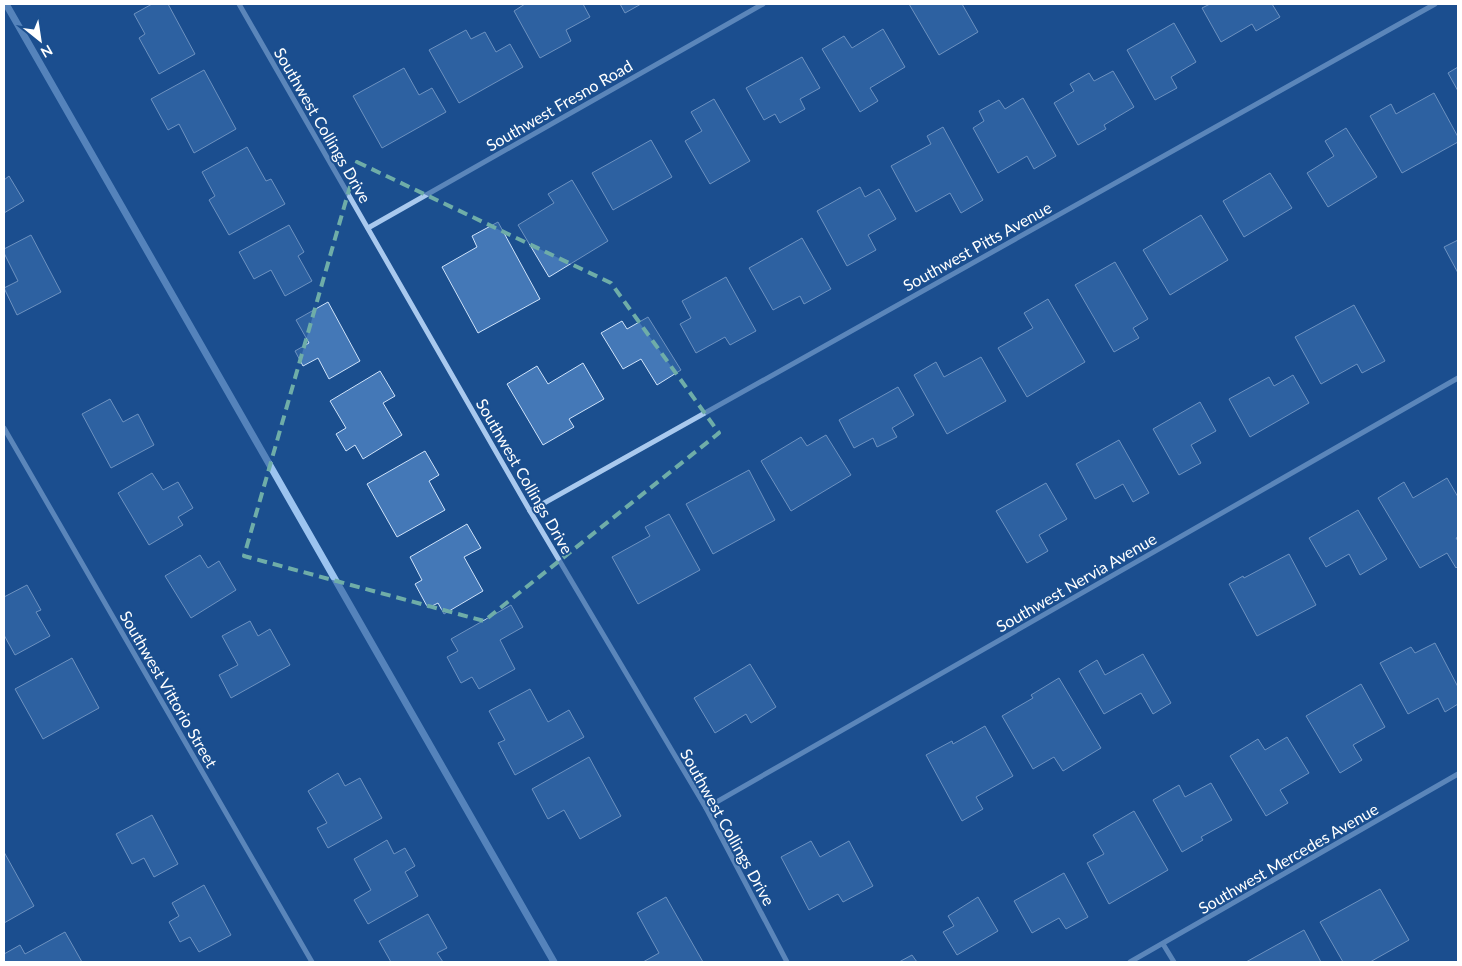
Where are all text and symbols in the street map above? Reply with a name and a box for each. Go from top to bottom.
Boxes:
north arrow [15,15,65,65]
text: N [38,42,56,62]
street label: Southwest Collings Drive [271,44,375,206]
street label: Southwest Fresno Road [482,55,636,155]
street label: Southwest Pitts Avenue [899,197,1055,295]
street label: Southwest Collings Drive [473,395,577,557]
street label: Southwest Nervia Avenue [993,528,1159,636]
street label: Southwest Vittorio Street [116,607,222,771]
street label: Southwest Collings Drive [677,745,779,909]
street label: Southwest Mercedes Avenue [1195,799,1381,917]

